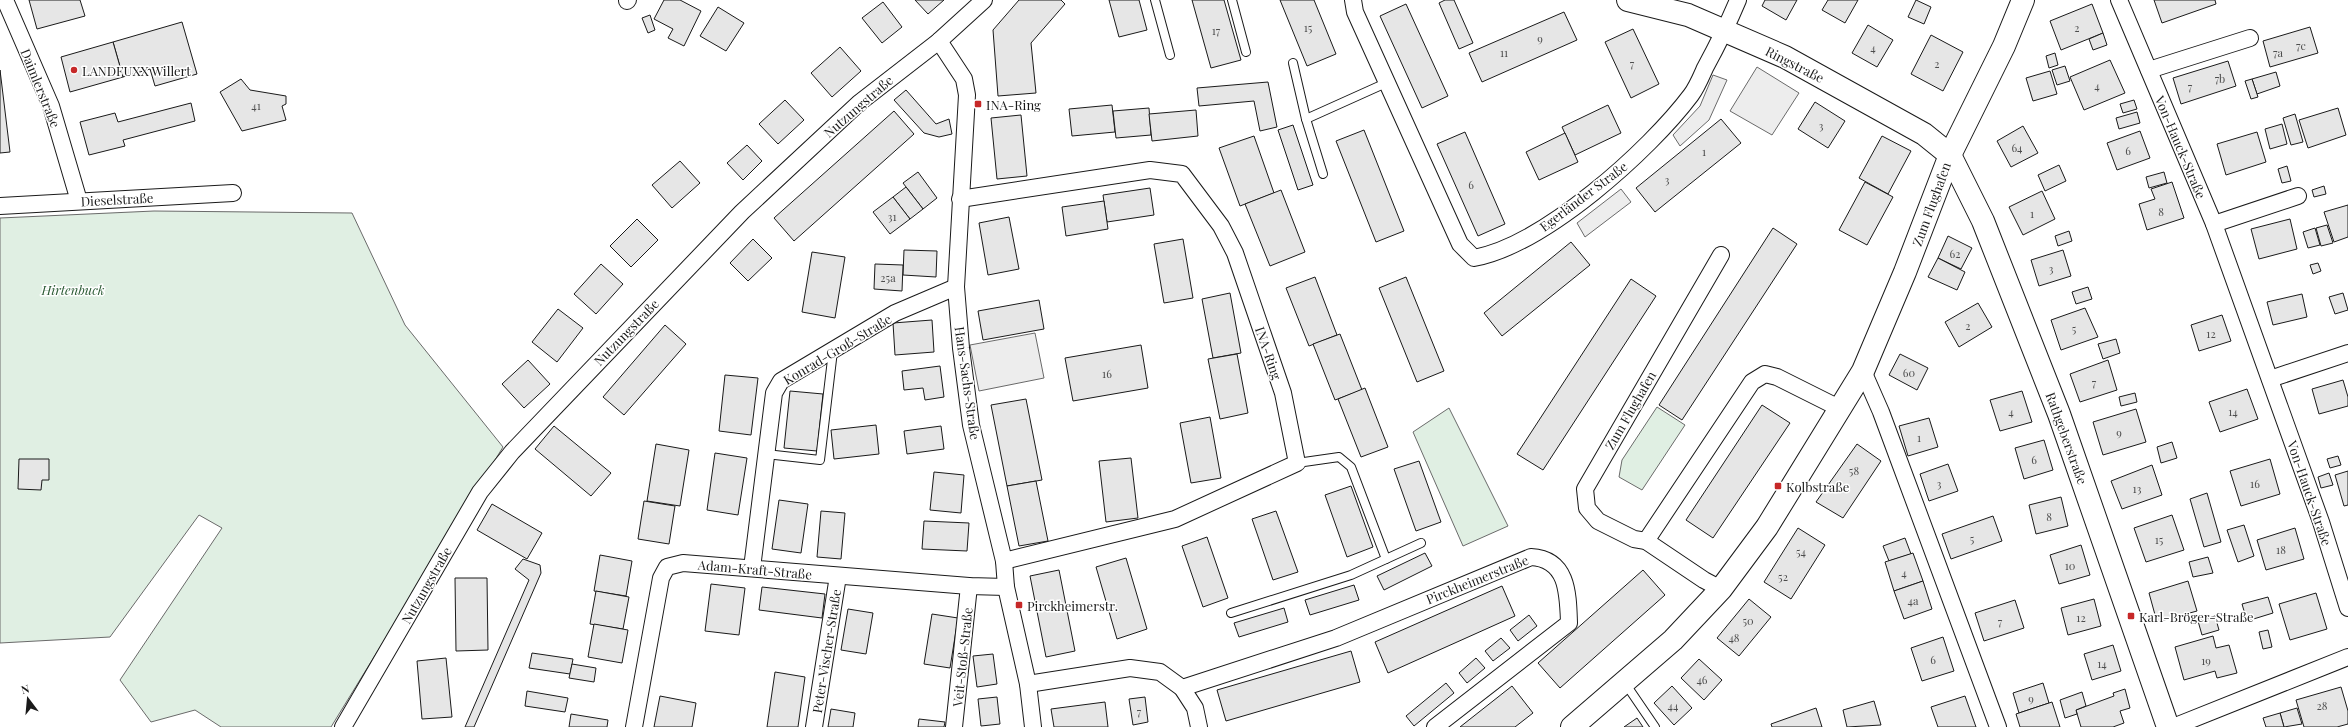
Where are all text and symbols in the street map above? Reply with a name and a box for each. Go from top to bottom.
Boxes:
house number: 15 [1304,20,1313,35]
house number: 2 [2074,20,2080,35]
house number: 17 [1212,23,1221,38]
house number: 9 [1537,31,1543,46]
house number: 7c [2296,38,2306,53]
house number: 4 [1870,40,1876,55]
street label: Ringstraße [1763,42,1828,86]
house number: 11 [1500,45,1508,60]
house number: 7a [2273,45,2283,60]
street label: Daimlerstraße [17,46,65,130]
house number: 7 [1630,56,1635,71]
house number: 2 [1934,56,1940,71]
place label: LANDFUXX Willert [82,62,191,79]
marker: LANDFUXX Willert [69,65,79,75]
street label: Nutzungstraße [820,71,896,141]
house number: 7b [2215,71,2225,86]
house number: 4 [2094,78,2100,93]
house number: 7 [2188,79,2193,94]
street label: Von-Hauck-Straße [2151,92,2210,201]
place label: INA-Ring [986,96,1041,113]
house number: 41 [251,98,261,113]
marker: INA-Ring [973,99,983,109]
house number: 3 [1819,118,1824,133]
house number: 64 [2011,140,2023,155]
house number: 6 [2125,143,2131,158]
house number: 1 [1702,144,1706,159]
street label: Egerländer Straße [1536,157,1631,235]
street label: Zum Flughafen [1908,160,1954,248]
house number: 3 [1665,172,1670,187]
house number: 6 [1468,177,1474,192]
street label: Dieselstraße [80,189,154,209]
house number: 8 [2158,204,2164,219]
house number: 1 [2030,206,2034,221]
house number: 31 [887,209,897,224]
house number: 62 [1950,246,1960,261]
house number: 3 [2049,261,2054,276]
house number: 25a [880,270,896,285]
park label: Hirtenbuck [41,281,105,298]
street label: Nutzungstraße [590,295,662,369]
street label: Konrad-Groß-Straße [780,310,895,388]
house number: 2 [1965,318,1971,333]
house number: 5 [2072,321,2077,336]
street label: INA-Ring [1252,324,1286,382]
street label: Hans-Sachs-Straße [952,325,984,441]
house number: 12 [2206,326,2216,341]
house number: 60 [1903,365,1916,380]
house number: 16 [1102,366,1112,381]
street label: Zum Flughafen [1601,367,1659,452]
house number: 7 [2092,375,2097,390]
street label: Rathgeberstraße [2042,390,2092,487]
house number: 4 [2008,404,2014,419]
house number: 14 [2228,404,2238,419]
house number: 9 [2116,425,2122,440]
house number: 1 [1917,430,1921,445]
street label: Von-Hauck-Straße [2284,437,2336,548]
house number: 6 [2031,452,2037,467]
house number: 58 [1849,463,1859,478]
house number: 3 [1937,476,1942,491]
house number: 16 [2250,476,2260,491]
place label: Kolbstraße [1786,478,1850,495]
marker: Kolbstraße [1773,481,1783,491]
house number: 13 [2133,481,2141,496]
house number: 8 [2046,509,2052,524]
house number: 5 [1970,531,1975,546]
house number: 15 [2155,532,2164,547]
house number: 18 [2276,542,2286,557]
street label: Nutzungstraße [397,543,455,627]
house number: 54 [1796,544,1807,559]
street label: Pirckheimerstraße [1423,551,1531,607]
street label: Adam-Kraft-Straße [696,555,813,582]
house number: 10 [2065,558,2076,573]
house number: 4 [1901,565,1907,580]
house number: 52 [1778,569,1788,584]
street label: Peter-Vischer-Straße [808,587,844,714]
house number: 4a [1908,593,1919,608]
place label: Pirckheimerstr. [1027,597,1118,614]
marker: Pirckheimerstr. [1014,600,1024,610]
street label: Veit-Stoß-Straße [948,606,976,708]
place label: Karl-Bröger-Straße [2139,608,2254,625]
house number: 12 [2076,610,2086,625]
marker: Karl-Bröger-Straße [2126,611,2136,621]
house number: 50 [1742,613,1754,628]
house number: 7 [1998,614,2003,629]
house number: 48 [1728,630,1740,645]
house number: 6 [1930,652,1936,667]
house number: 19 [2201,653,2211,668]
house number: 14 [2097,656,2107,671]
house number: 46 [1696,672,1708,687]
north arrow [8,679,48,719]
text: N [19,681,31,697]
house number: 9 [2028,691,2034,706]
house number: 44 [1668,698,1679,713]
house number: 28 [2317,698,2328,713]
house number: 7 [1137,704,1142,719]

